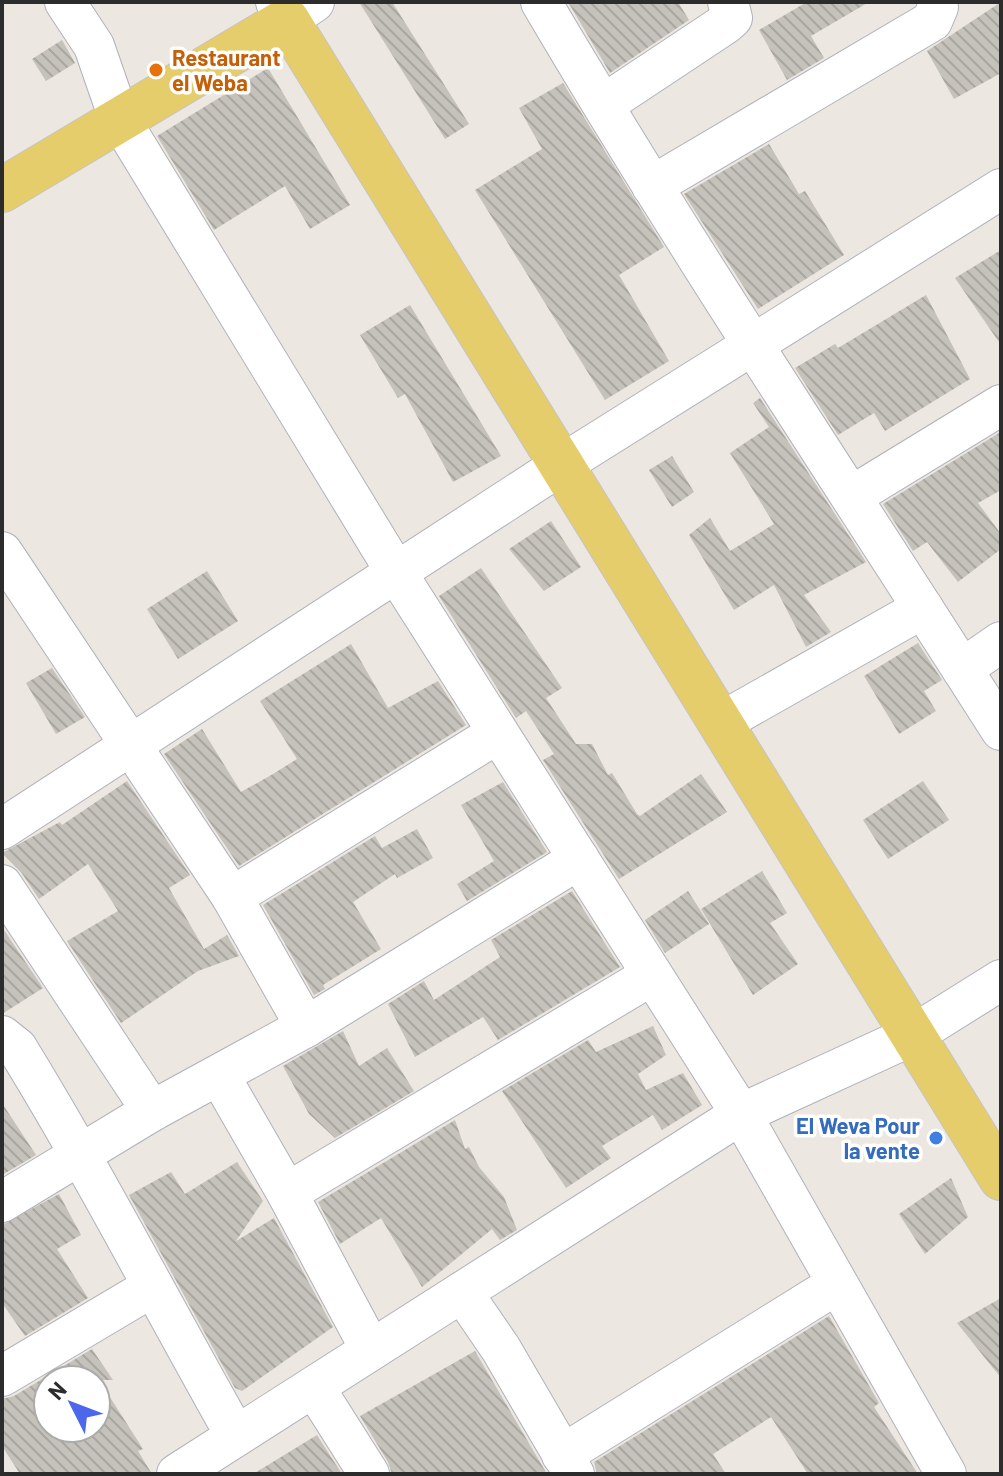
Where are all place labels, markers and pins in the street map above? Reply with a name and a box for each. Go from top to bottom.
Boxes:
place label: Restaurant el Weba [172,44,281,95]
marker: Restaurant el Weba [147,61,165,79]
place label: El Weva Pour la vente [796,1112,921,1163]
marker: El Weva Pour la vente [927,1129,945,1147]

